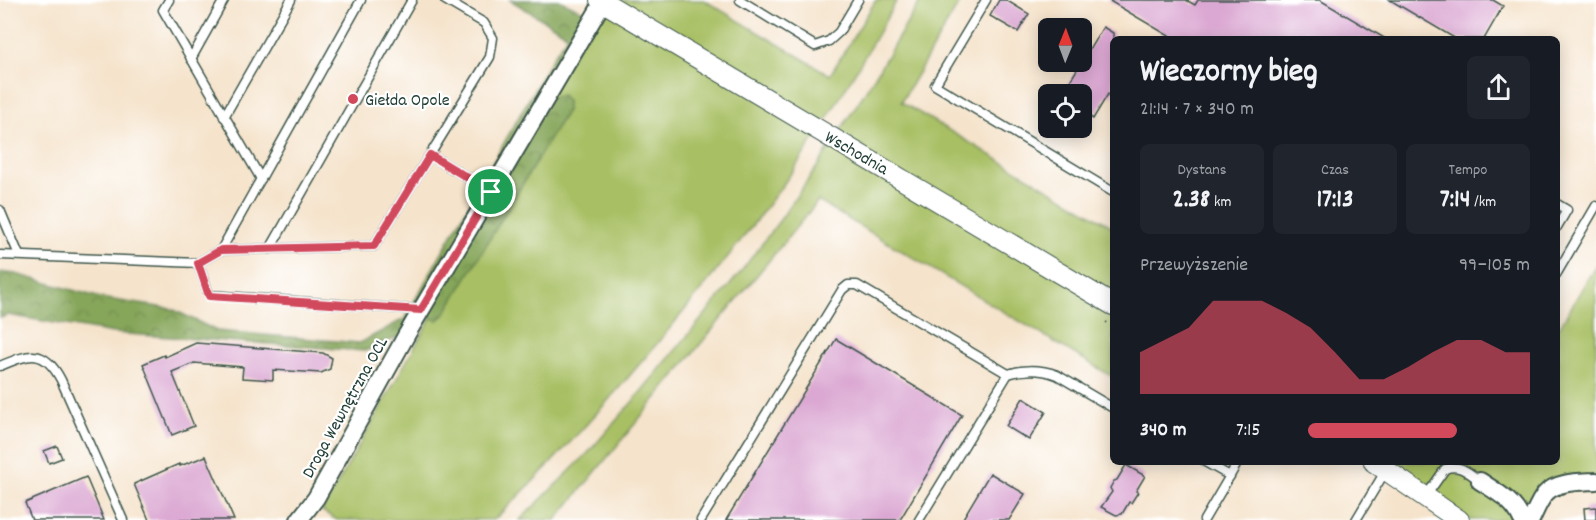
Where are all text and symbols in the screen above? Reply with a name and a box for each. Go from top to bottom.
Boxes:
north arrow [1038,18,1092,72]
map controls [1038,18,1092,138]
text: Wieczorny bieg [1140,50,1318,97]
button: share [1467,56,1530,119]
button: locate [1038,84,1092,138]
place label: Giełda Opole [365,89,450,114]
marker: Giełda Opole [346,92,360,106]
text: 21:14 · 7 × 340 m [1140,96,1254,124]
street label: Wschodnia [819,126,893,183]
text: Dystans [1177,159,1227,182]
text: Czas [1321,159,1349,182]
text: Tempo [1449,159,1487,182]
pin [465,166,516,217]
icon: arrive [474,175,507,208]
text: 2.38 [1173,182,1210,219]
text: 17:13 [1316,182,1354,219]
text: 7:14 [1440,182,1470,219]
text: km [1210,191,1231,214]
text: /km [1470,191,1496,214]
text: Przewyższenie [1140,252,1248,280]
text: 99–105 m [1459,252,1530,280]
street label: Droga Wewnętrzna OCL [297,332,396,483]
text: 340 m [1140,417,1186,445]
text: 7:15 [1236,417,1261,445]

